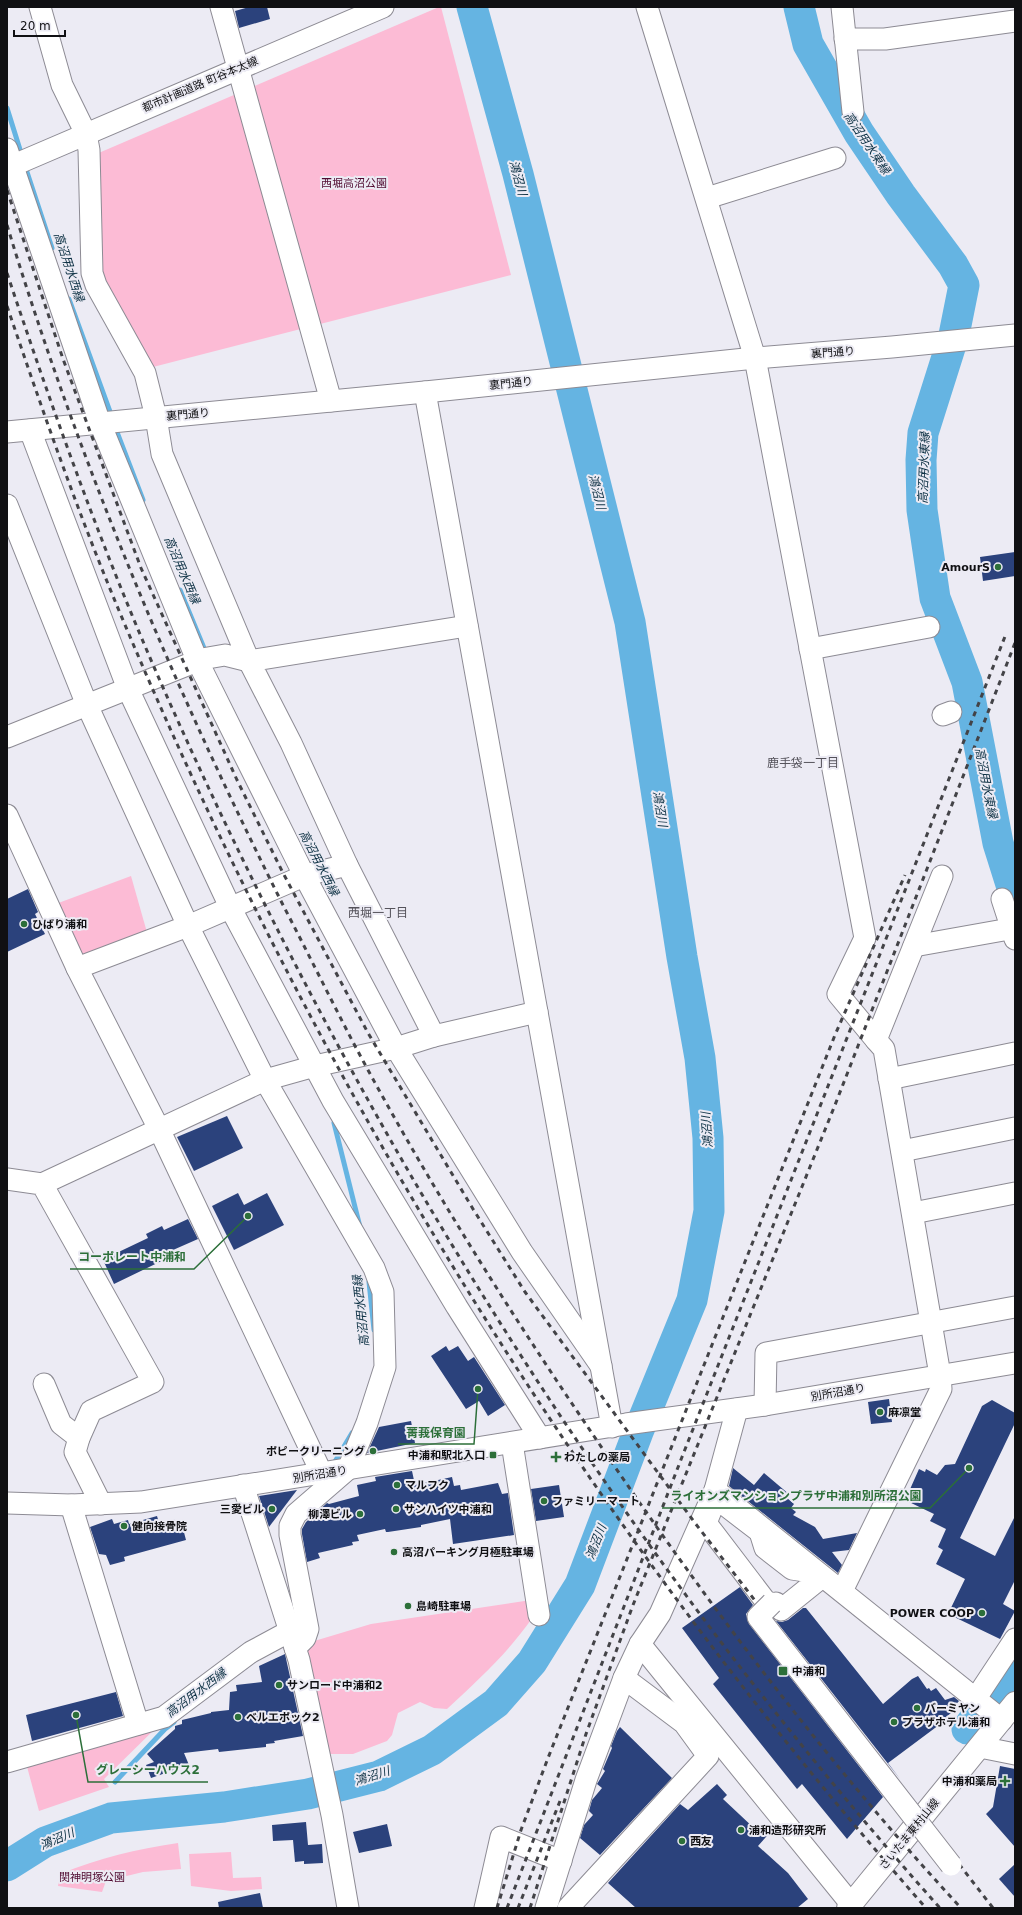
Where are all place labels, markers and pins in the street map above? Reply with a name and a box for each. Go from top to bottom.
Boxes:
place label: AmourS [941,561,990,574]
marker: AmourS [993,562,1003,572]
place label: ひばり浦和 [32,918,87,931]
marker: ひばり浦和 [19,919,29,929]
callout: コーポレート中浦和 [70,1245,194,1269]
place label: 麻凛堂 [888,1406,921,1419]
marker: 麻凛堂 [875,1407,885,1417]
callout: 菁莪保育園 [398,1420,474,1444]
place label: ポピークリーニング [266,1445,365,1458]
marker: ポピークリーニング [368,1446,378,1456]
place label: 中浦和駅北入口 [408,1449,485,1462]
marker: 中浦和駅北入口 [488,1450,498,1460]
place label: わたしの薬局 [564,1451,630,1464]
marker: わたしの薬局 [551,1452,561,1462]
place label: マルフク [405,1479,449,1492]
marker: マルフク [392,1480,402,1490]
callout: ライオンズマンションプラザ中浦和別所沼公園 [662,1484,930,1508]
place label: ファミリーマート [552,1495,640,1508]
marker: ファミリーマート [539,1496,549,1506]
place label: 三愛ビル [220,1503,264,1516]
place label: サンハイツ中浦和 [404,1503,492,1516]
marker: 三愛ビル [267,1504,277,1514]
marker: サンハイツ中浦和 [391,1504,401,1514]
place label: 柳澤ビル [308,1508,352,1521]
marker: 柳澤ビル [355,1509,365,1519]
place label: 健向接骨院 [131,1520,187,1533]
marker: 健向接骨院 [119,1521,129,1531]
place label: 高沼パーキング月極駐車場 [402,1546,534,1559]
marker: 高沼パーキング月極駐車場 [389,1547,399,1557]
place label: 島崎駐車場 [416,1600,471,1613]
marker: 島崎駐車場 [403,1601,413,1611]
place label: POWER COOP [890,1607,974,1620]
marker: POWER COOP [977,1608,987,1618]
marker: 中浦和 [777,1665,789,1677]
place label: 中浦和 [792,1665,825,1678]
place label: サンロード中浦和2 [287,1679,383,1692]
marker: サンロード中浦和2 [274,1680,284,1690]
place label: バーミヤン [925,1702,980,1715]
marker: バーミヤン [912,1703,922,1713]
place label: ベルエポック2 [246,1711,320,1724]
marker: ベルエポック2 [233,1712,243,1722]
place label: プラザホテル浦和 [902,1716,990,1729]
marker: プラザホテル浦和 [889,1717,899,1727]
callout: グレーシーハウス2 [88,1758,208,1782]
place label: 中浦和薬局 [942,1775,997,1788]
marker: 中浦和薬局 [1000,1776,1010,1786]
place label: 浦和造形研究所 [749,1824,826,1837]
marker: 浦和造形研究所 [736,1825,746,1835]
place label: 西友 [690,1835,712,1848]
marker: 西友 [677,1836,687,1846]

